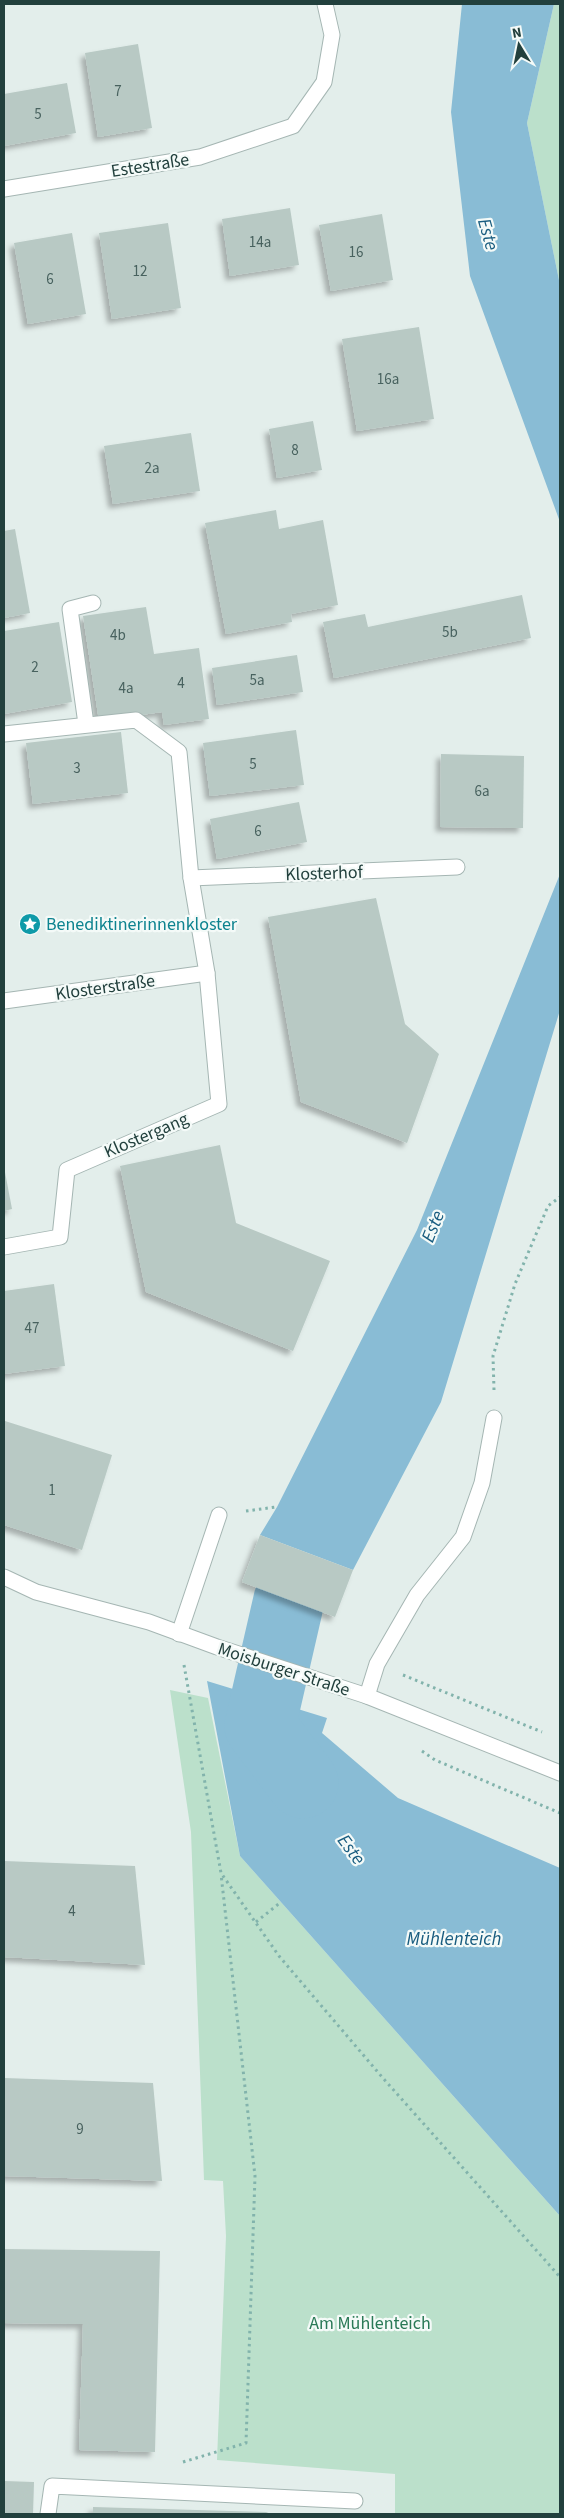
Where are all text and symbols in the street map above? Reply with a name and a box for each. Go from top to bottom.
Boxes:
north arrow [494,20,544,70]
text: N [511,23,523,44]
house number: 7 [114,81,122,102]
house number: 5 [34,104,42,125]
street label: Estestraße [109,147,191,184]
water label: Este [470,215,505,254]
house number: 14a [249,232,271,253]
house number: 16 [349,242,363,263]
house number: 12 [133,261,147,282]
house number: 6 [46,269,54,290]
house number: 16a [377,369,399,390]
house number: 8 [291,440,299,461]
house number: 2a [144,458,160,479]
house number: 5b [442,622,458,643]
house number: 4b [110,625,126,646]
house number: 2 [31,657,39,678]
house number: 5a [249,670,265,691]
house number: 4 [177,673,185,694]
house number: 4a [118,678,134,699]
house number: 5 [249,754,257,775]
house number: 3 [73,758,81,779]
house number: 6a [474,781,490,802]
house number: 6 [254,821,262,842]
street label: Klosterhof [285,860,364,887]
place icon: Benediktinerinnenkloster [18,912,42,936]
place label: Benediktinerinnenkloster [46,912,238,937]
street label: Klosterstraße [54,968,157,1007]
street label: Klostergang [100,1106,192,1164]
water label: Este [415,1207,452,1247]
house number: 47 [25,1318,39,1339]
house number: 1 [48,1480,56,1501]
street label: Moisburger Straße [215,1636,353,1703]
water label: Este [330,1829,371,1871]
house number: 4 [68,1901,76,1922]
water label: Mühlenteich [407,1926,501,1953]
house number: 9 [76,2119,84,2140]
park label: Am Mühlenteich [309,2311,431,2336]

